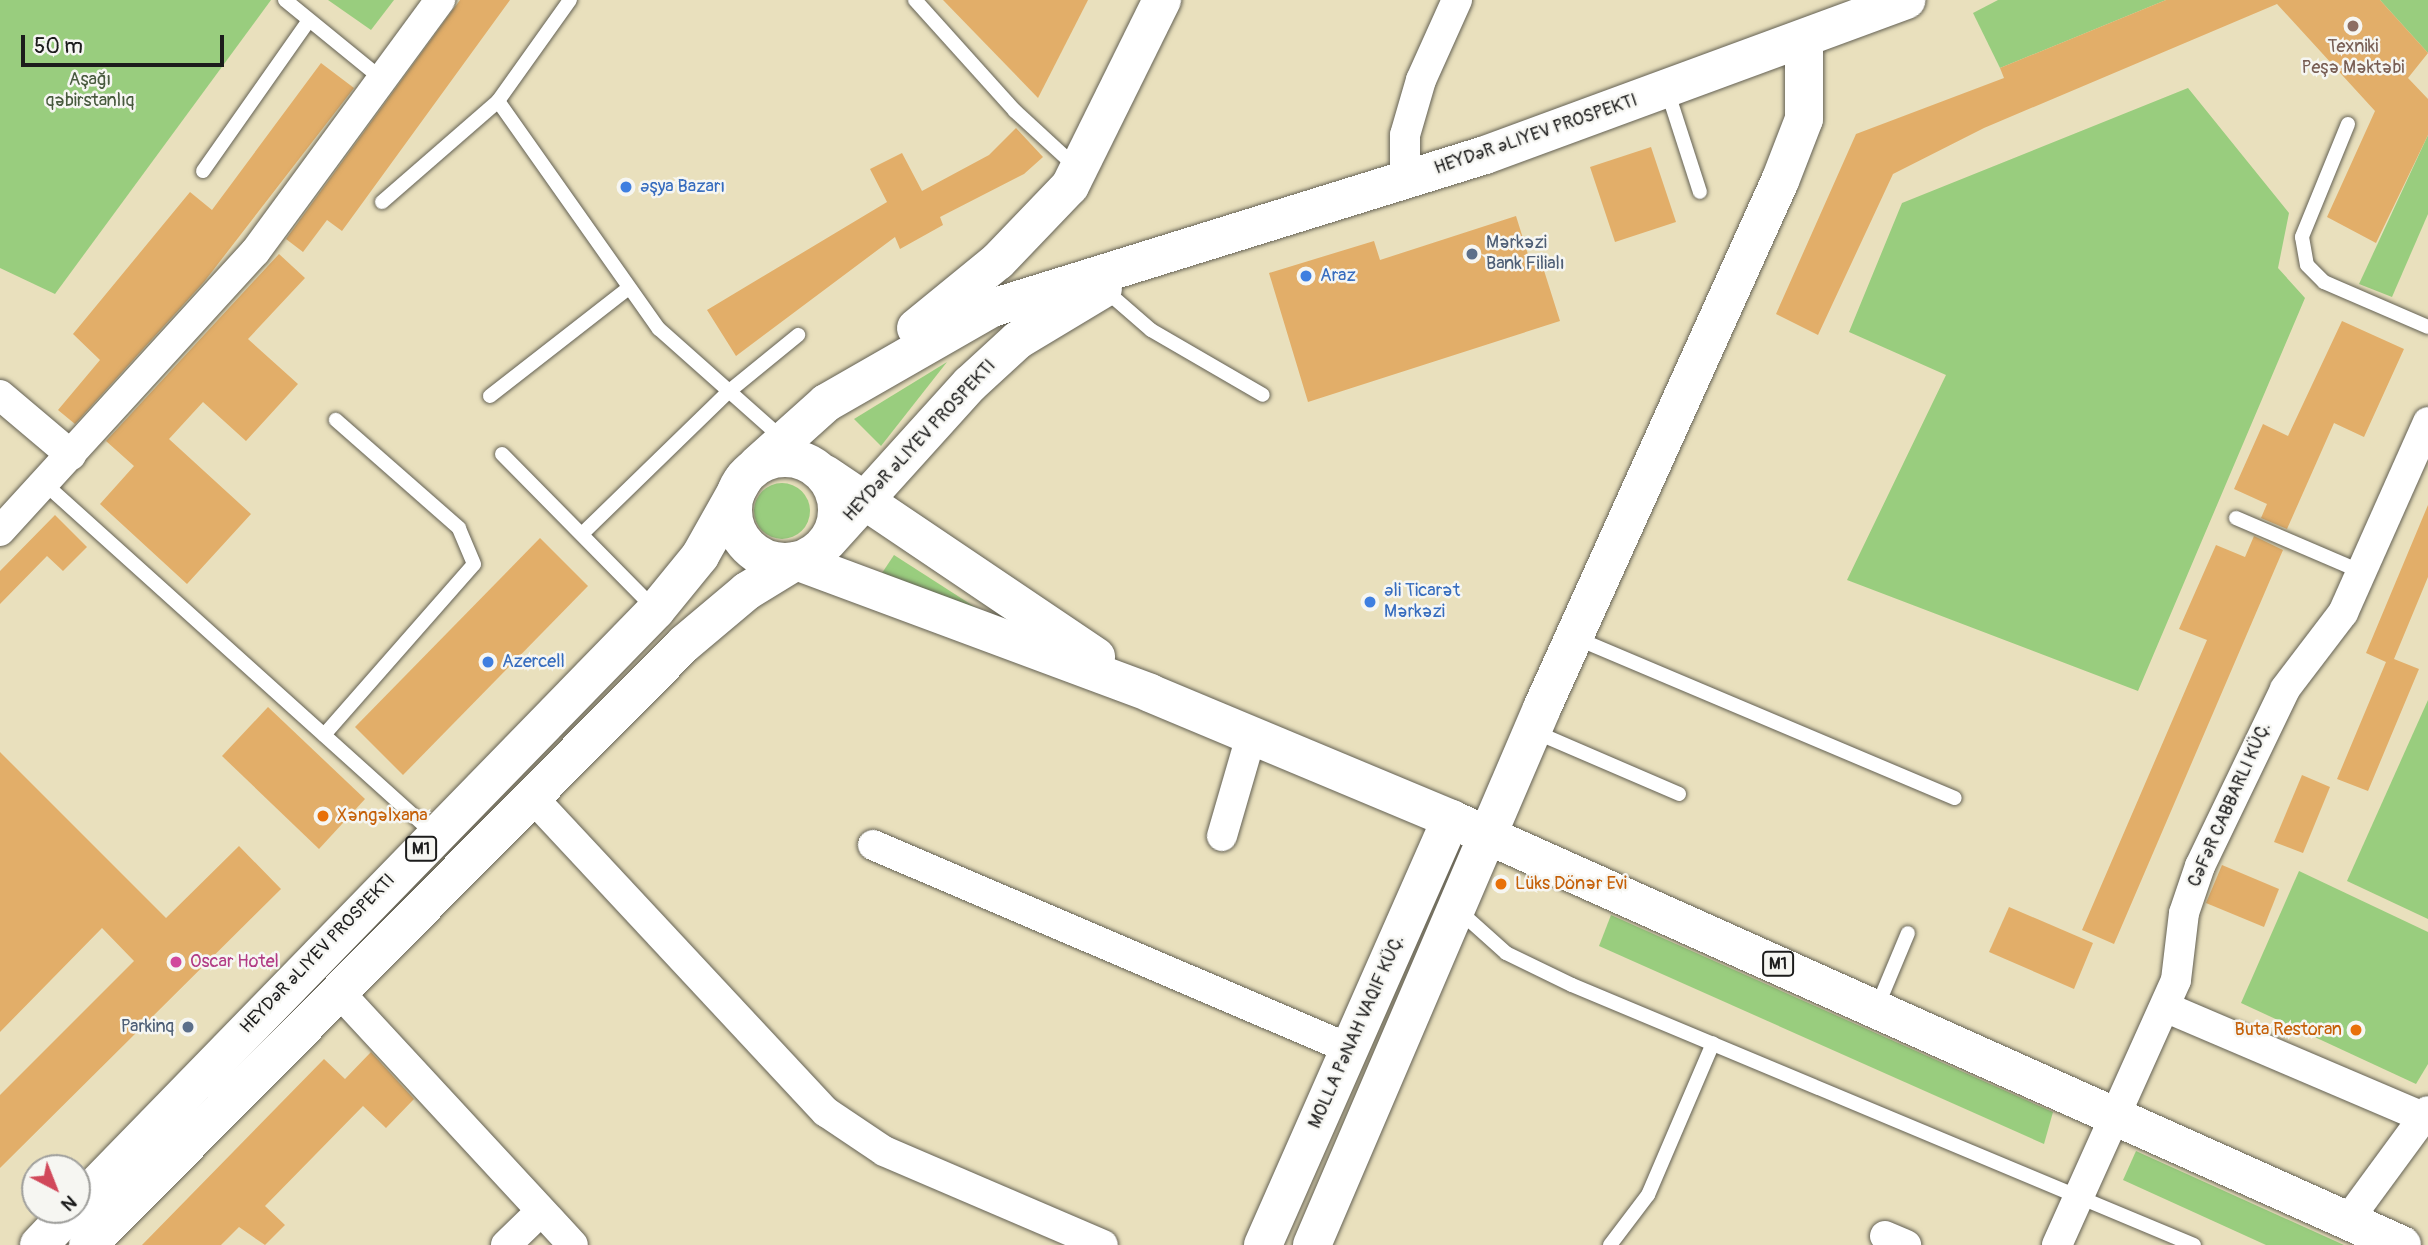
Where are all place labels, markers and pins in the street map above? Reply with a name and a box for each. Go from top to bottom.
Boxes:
marker: Texniki Peşə Məktəbi [2345,18,2361,34]
place label: Texniki Peşə Məktəbi [2302,37,2404,80]
place label: Əşya Bazarı [640,176,725,198]
marker: Əşya Bazarı [618,179,634,195]
place label: Mərkəzi Bank Filialı [1486,233,1565,276]
marker: Mərkəzi Bank Filialı [1464,246,1480,262]
place label: Araz [1320,265,1356,287]
marker: Araz [1298,268,1314,284]
place label: Əli Ticarət Mərkəzi [1384,581,1460,624]
marker: Əli Ticarət Mərkəzi [1362,594,1378,610]
place label: Azercell [502,651,565,673]
marker: Azercell [480,654,496,670]
place label: Xəngəlxana [337,805,428,827]
marker: Xəngəlxana [315,808,331,824]
place label: Lüks Dönər Evi [1515,873,1627,895]
marker: Lüks Dönər Evi [1493,876,1509,892]
place label: Oscar Hotel [190,951,279,973]
marker: Oscar Hotel [168,954,184,970]
place label: Parkinq [121,1016,174,1038]
marker: Parkinq [180,1019,196,1035]
place label: Buta Restoran [2235,1019,2342,1041]
marker: Buta Restoran [2348,1022,2364,1038]

